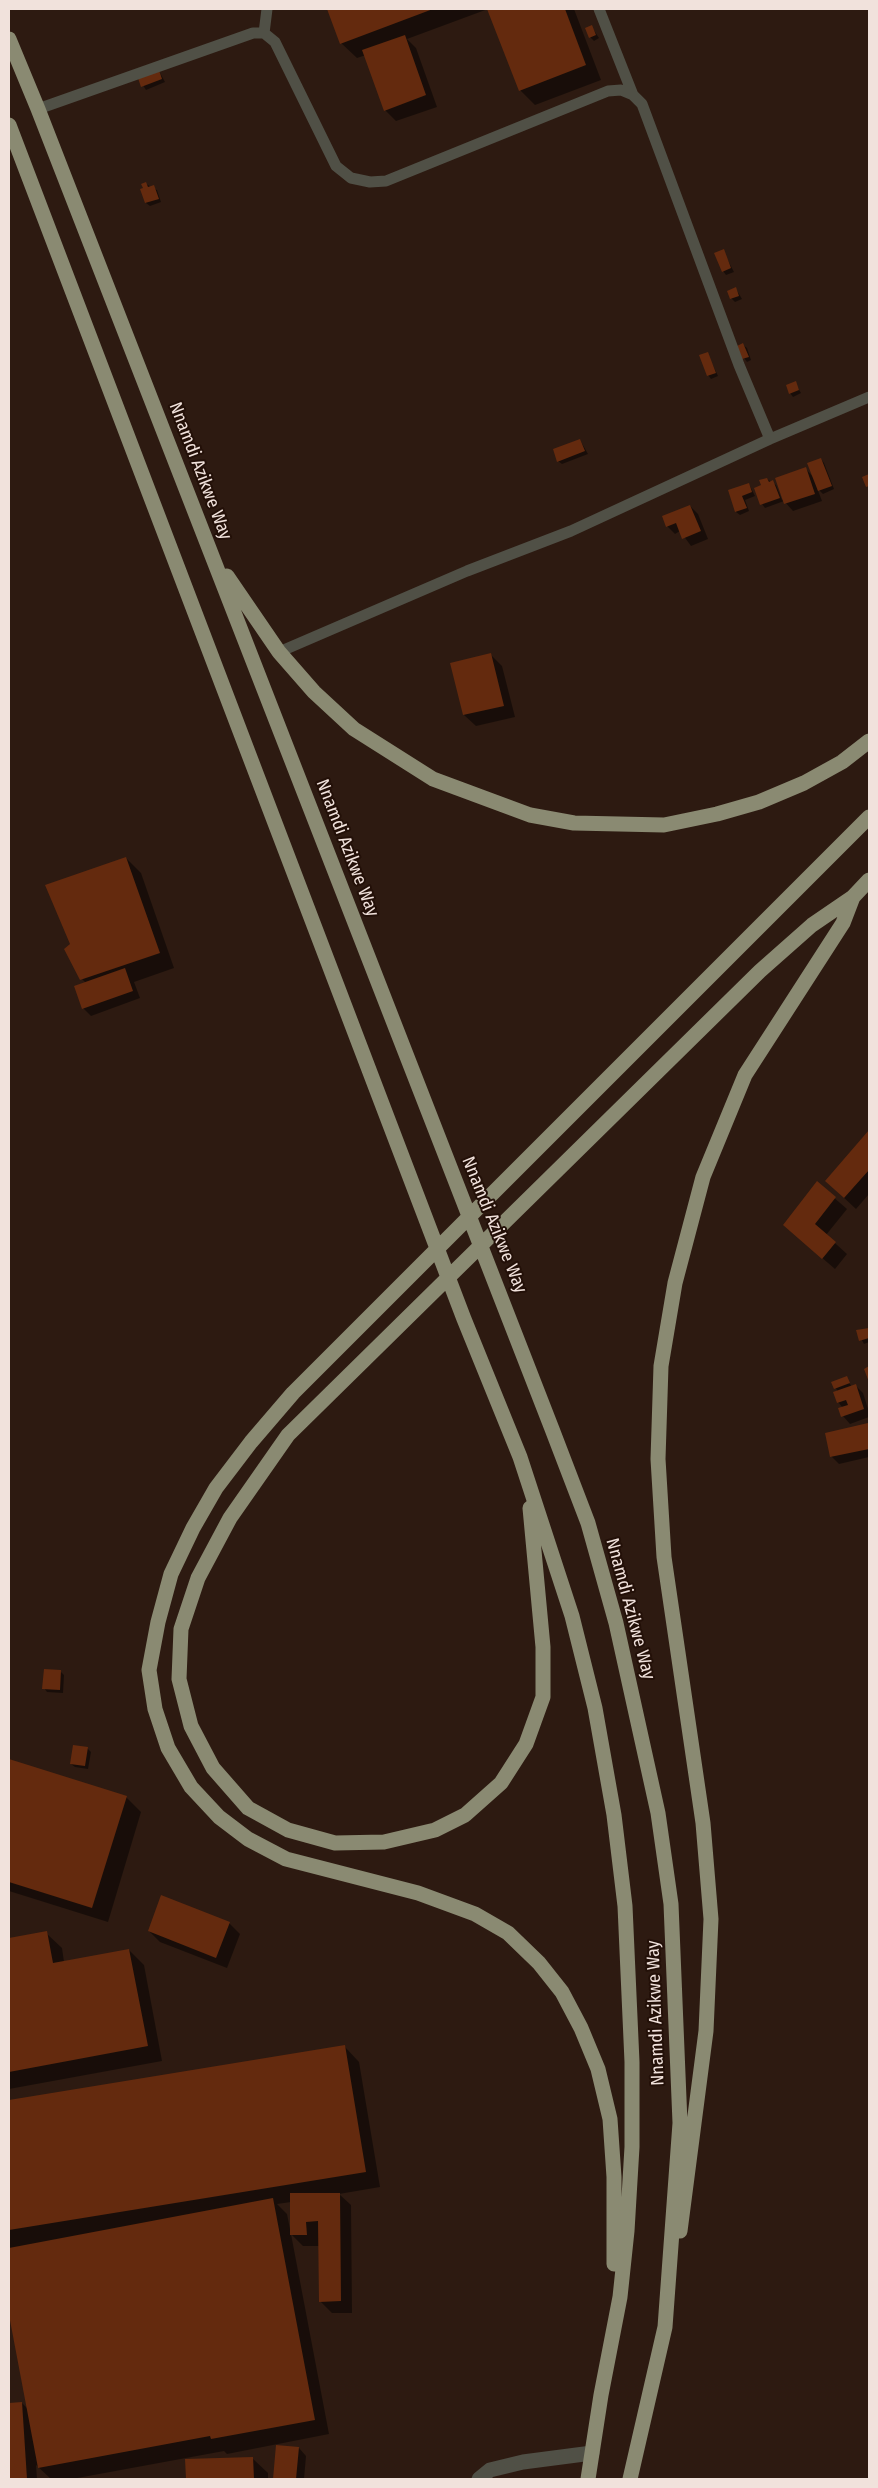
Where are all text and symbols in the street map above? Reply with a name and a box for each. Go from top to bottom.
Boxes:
street label: Nnamdi Azikwe Way [164,399,236,543]
street label: Nnamdi Azikwe Way [311,776,383,920]
street label: Nnamdi Azikwe Way [457,1154,531,1296]
street label: Nnamdi Azikwe Way [601,1536,659,1682]
street label: Nnamdi Azikwe Way [643,1940,669,2086]

